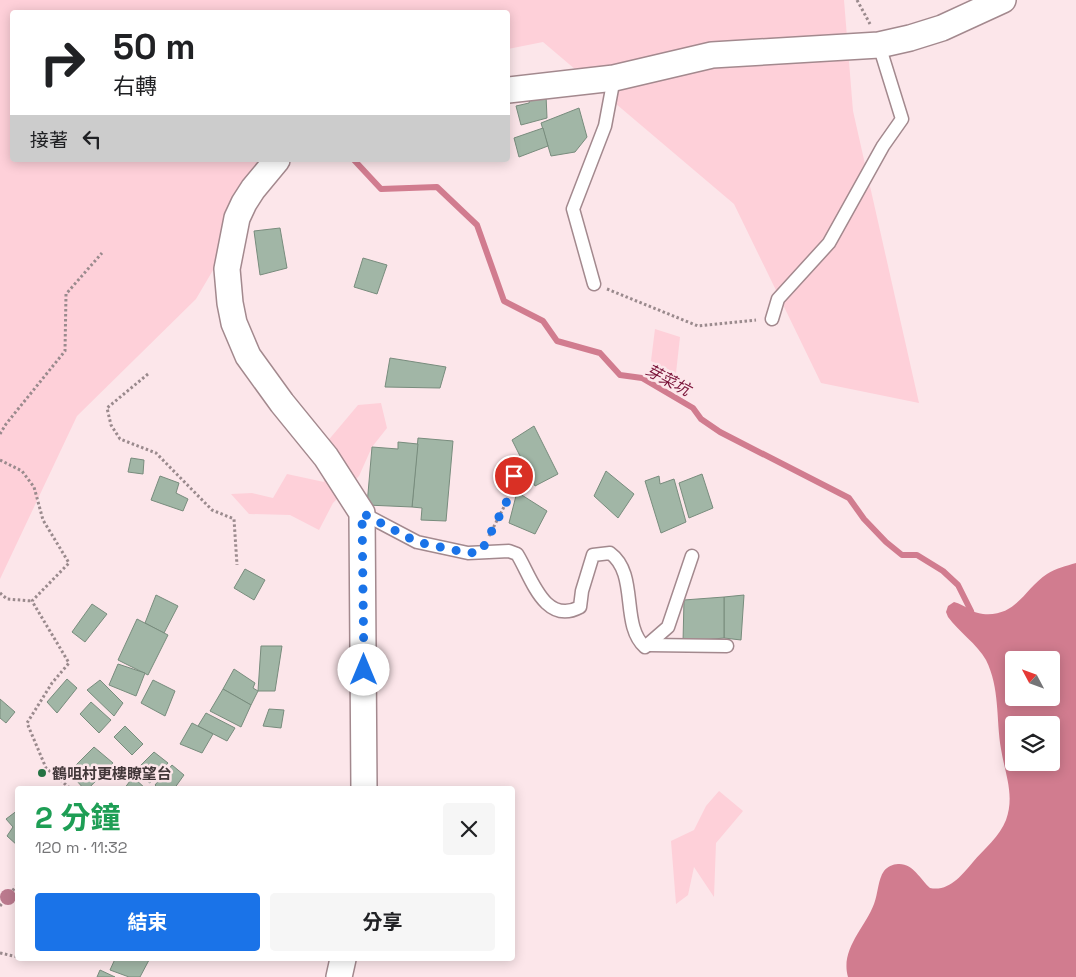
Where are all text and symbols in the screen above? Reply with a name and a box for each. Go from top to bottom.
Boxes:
text: 50 m [113,25,195,69]
icon: right [30,30,95,95]
text: 右轉 [113,72,157,100]
icon: left [78,125,106,153]
text: 接著 [30,128,68,153]
water label: 芽菜坑 [642,359,696,401]
pin [493,455,535,497]
icon: arrive [500,462,528,490]
position arrow [337,643,389,695]
north arrow [1005,651,1060,706]
map controls [1005,651,1060,771]
button: layers [1005,716,1060,771]
place label: 鶴咀村更樓瞭望台 [52,764,172,783]
marker: 鶴咀村更樓瞭望台 [36,767,48,779]
text: 2 分鐘 [35,798,120,837]
button: close [443,803,495,855]
text: 120 m · 11:32 [35,837,127,858]
button: 結束 [35,893,260,951]
button: 分享 [270,893,495,951]

